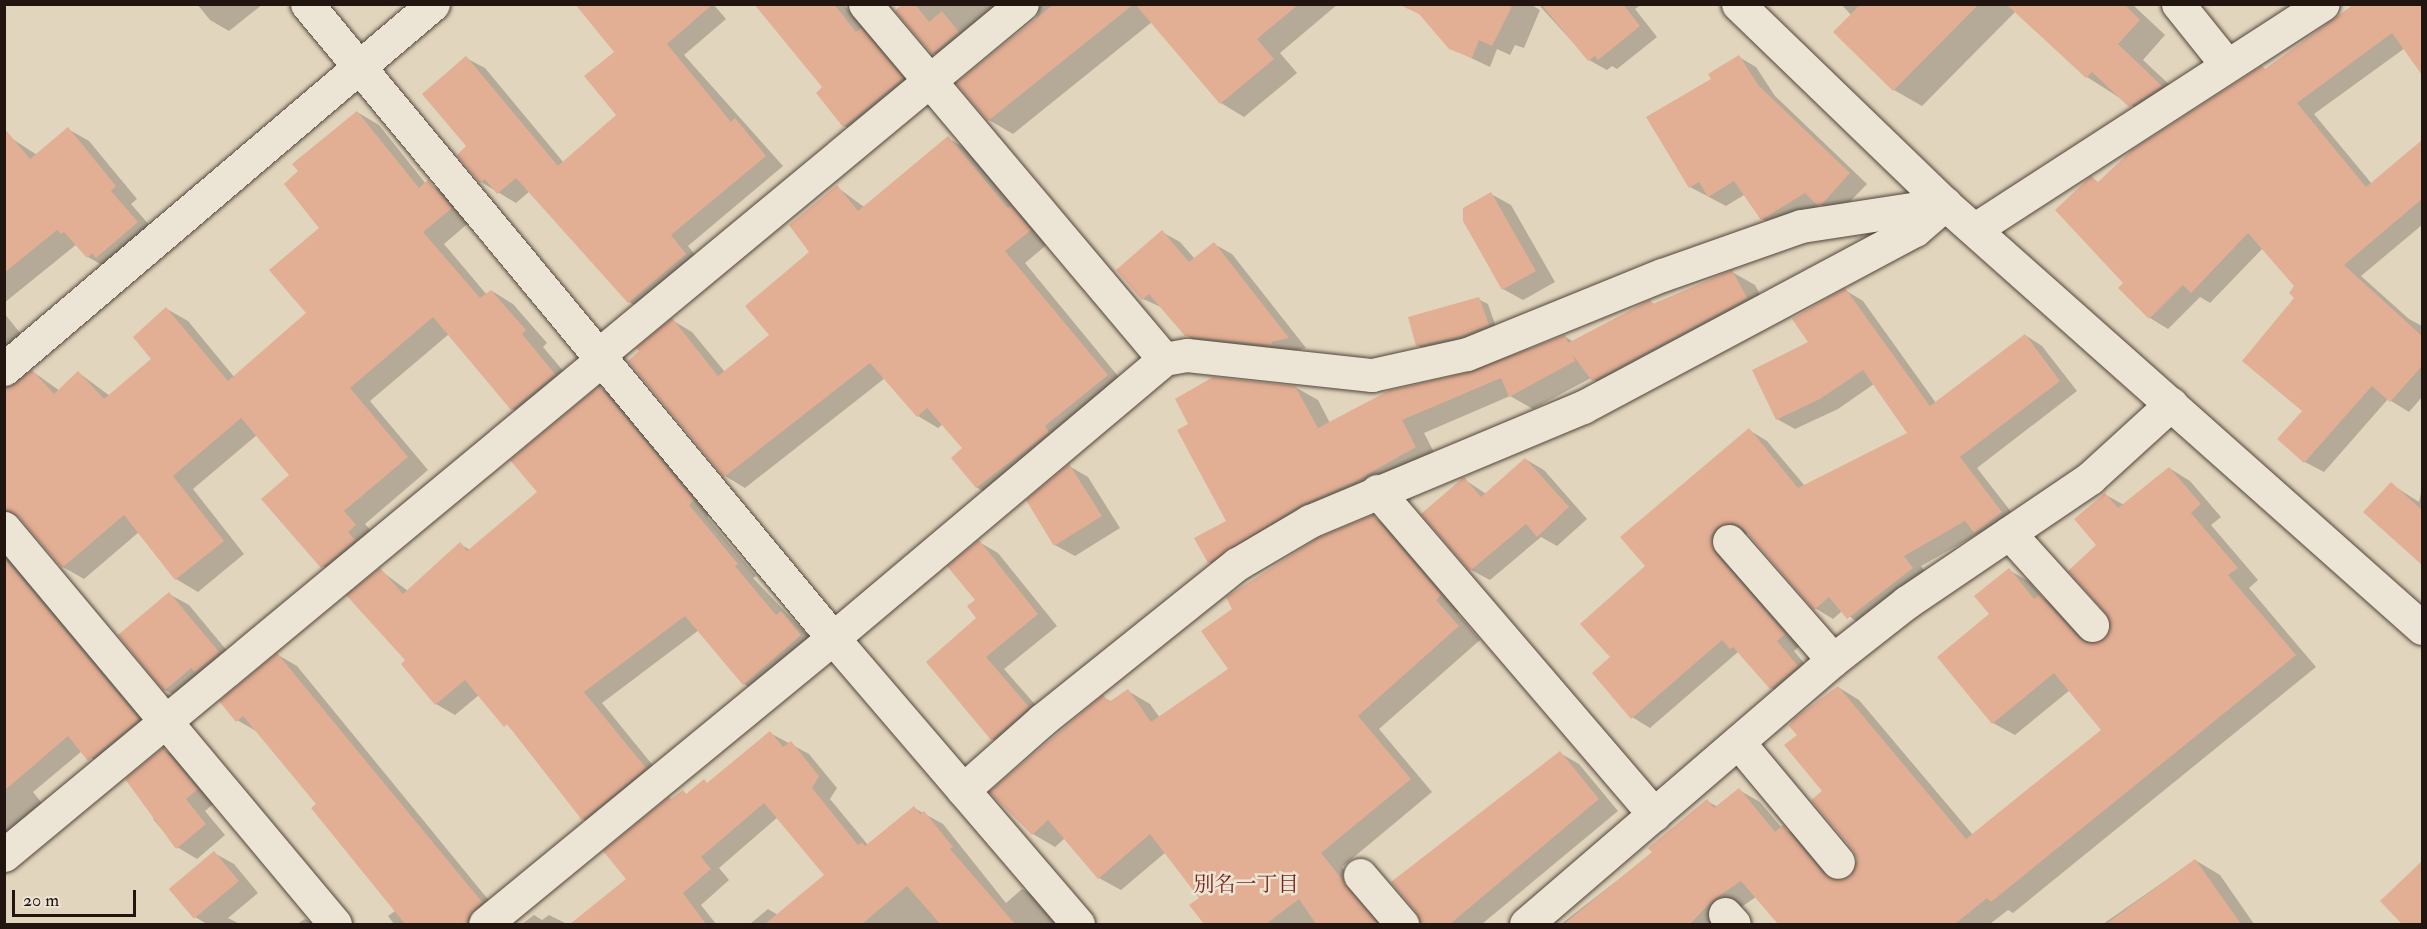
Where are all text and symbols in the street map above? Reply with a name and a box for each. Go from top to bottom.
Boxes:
district label: 別名一丁目 [1194,872,1298,898]
scale bar [15,878,140,916]
text: 20 m [23,889,59,912]

